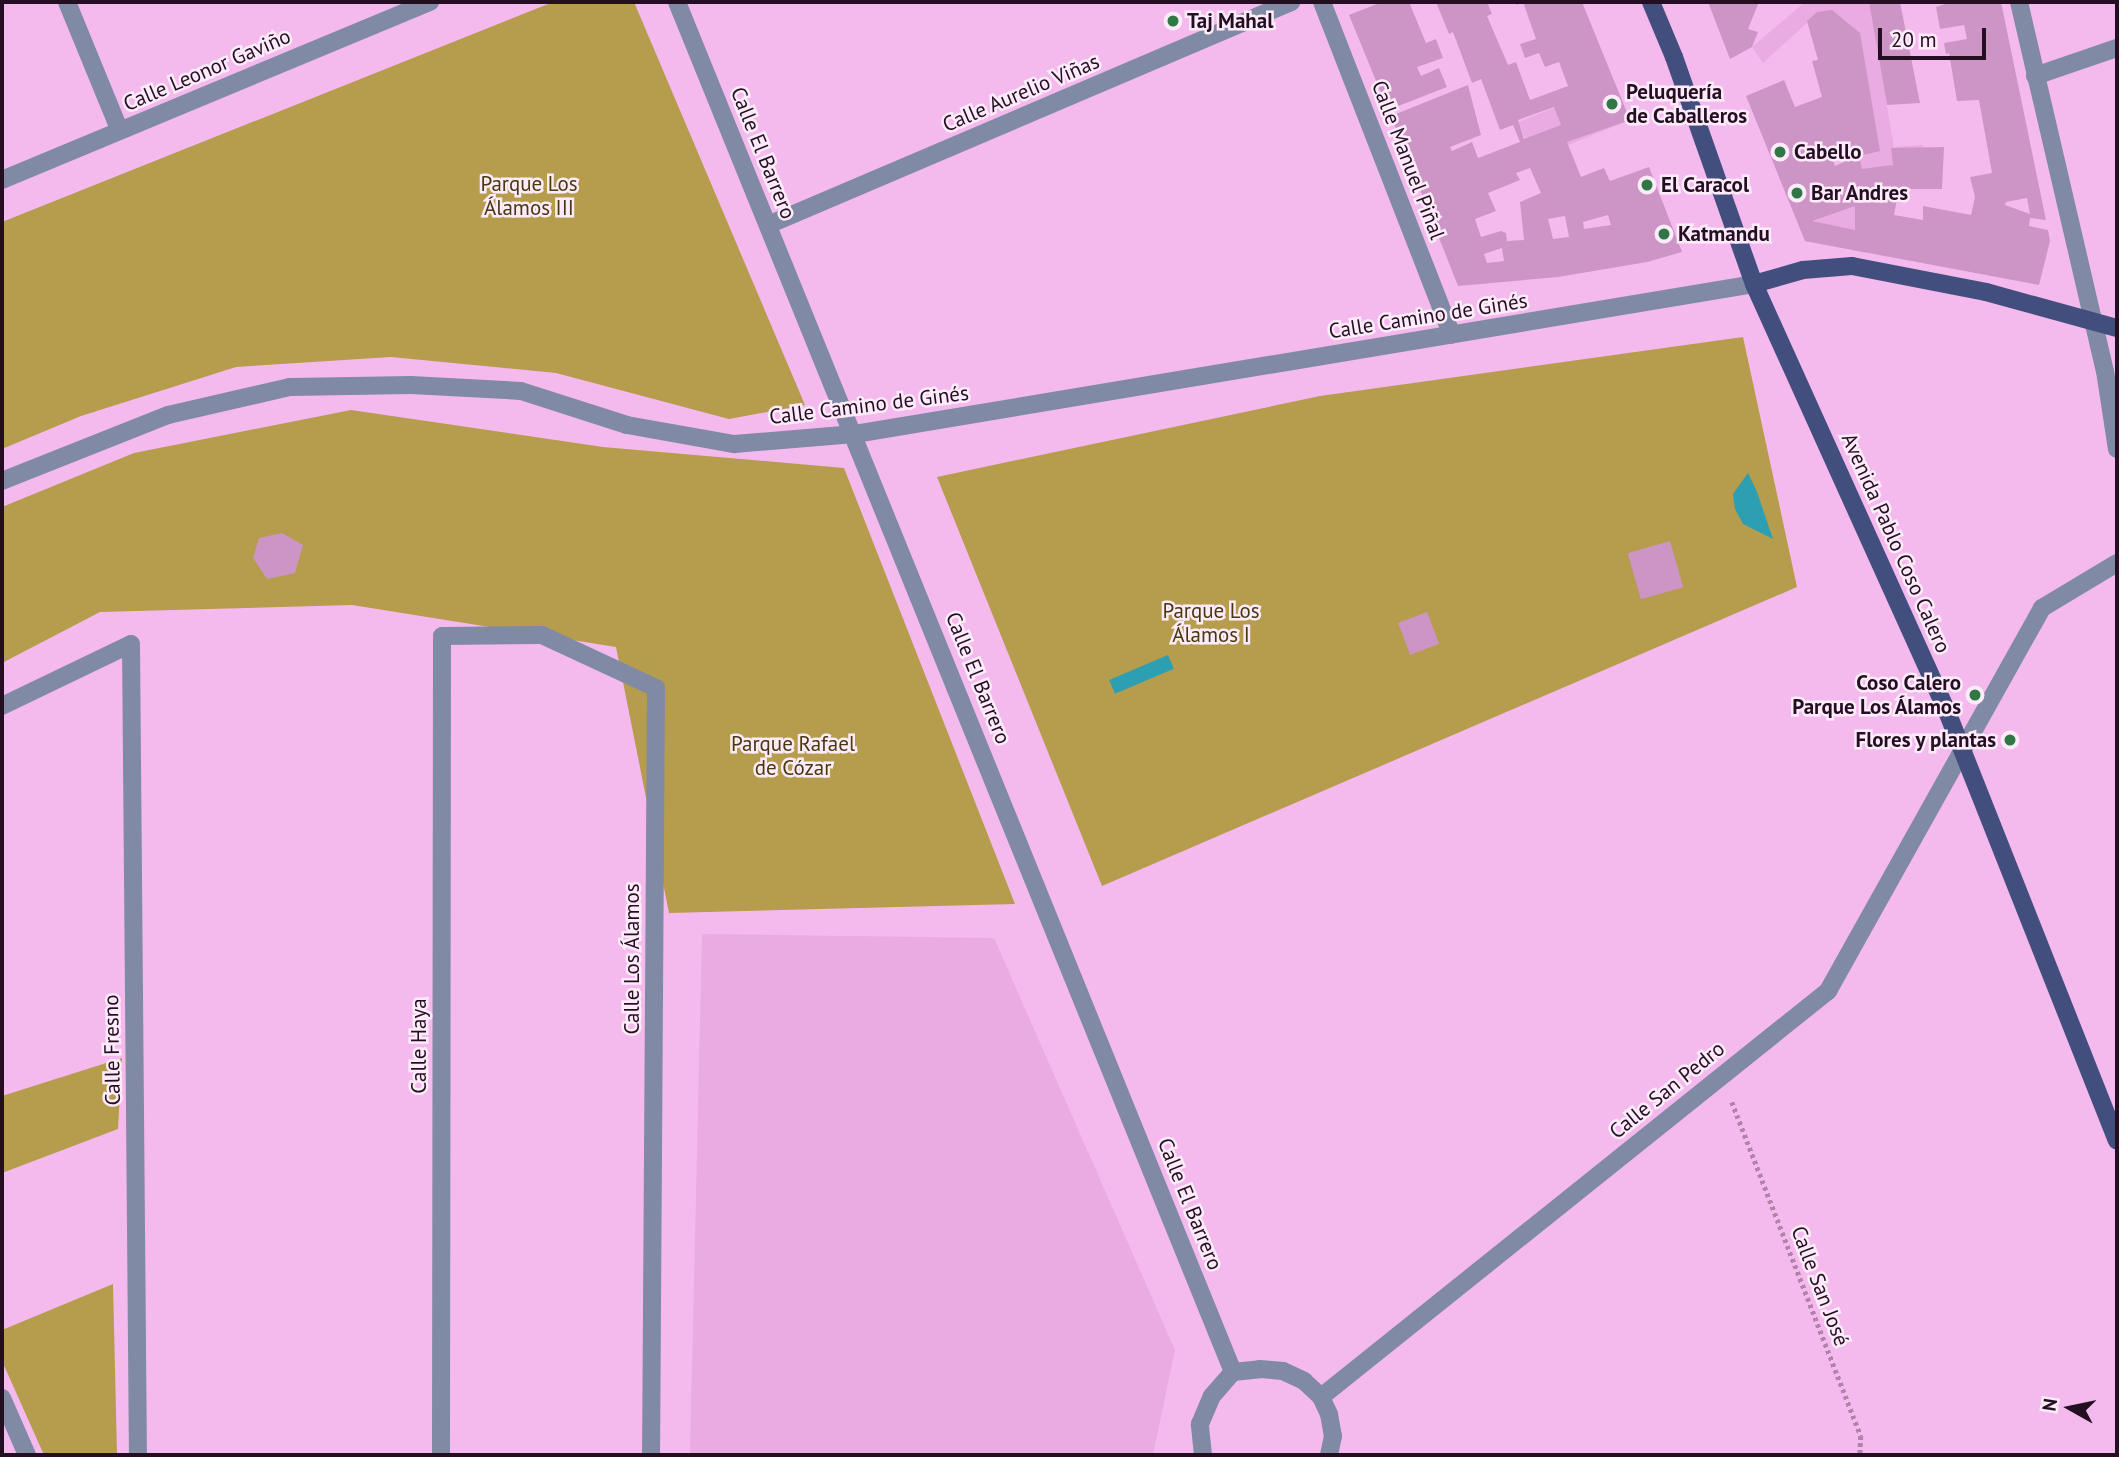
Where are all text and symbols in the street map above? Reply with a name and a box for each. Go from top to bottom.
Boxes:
place label: Taj Mahal [1187,8,1273,34]
marker: Taj Mahal [1165,13,1181,29]
scale bar [1881,14,1990,58]
street label: Calle Leonor Gaviño [120,23,294,117]
text: 20 m [1891,26,1937,53]
street label: Calle Aurelio Viñas [938,48,1104,138]
street label: Calle Manuel Piñal [1366,77,1450,243]
place label: Peluquería de Caballeros [1626,79,1747,129]
street label: Calle El Barrero [725,84,801,222]
marker: Peluquería de Caballeros [1604,96,1620,112]
place label: Cabello [1794,139,1861,165]
marker: Cabello [1772,144,1788,160]
park label: Parque Los Álamos III [480,171,578,221]
place label: El Caracol [1661,172,1749,198]
marker: El Caracol [1639,177,1655,193]
place label: Bar Andres [1811,180,1909,206]
marker: Bar Andres [1789,185,1805,201]
place label: Katmandu [1678,221,1770,247]
marker: Katmandu [1656,226,1672,242]
street label: Calle Camino de Ginés [1327,288,1529,344]
street label: Calle Camino de Ginés [768,380,970,430]
street label: Avenida Pablo Coso Calero [1836,429,1956,657]
park label: Parque Los Álamos I [1162,598,1260,648]
street label: Calle El Barrero [940,609,1016,747]
place label: Coso Calero Parque Los Álamos [1791,670,1961,720]
marker: Coso Calero Parque Los Álamos [1967,687,1983,703]
place label: Flores y plantas [1854,727,1996,753]
park label: Parque Rafael de Cózar [731,731,855,781]
marker: Flores y plantas [2002,732,2018,748]
street label: Calle Los Álamos [619,883,645,1035]
street label: Calle Fresno [98,994,126,1106]
street label: Calle Haya [406,998,432,1094]
street label: Calle San Pedro [1604,1036,1730,1144]
street label: Calle El Barrero [1152,1135,1228,1273]
street label: Calle San José [1786,1223,1854,1349]
north arrow [2035,1373,2105,1443]
text: N [2036,1397,2062,1413]

